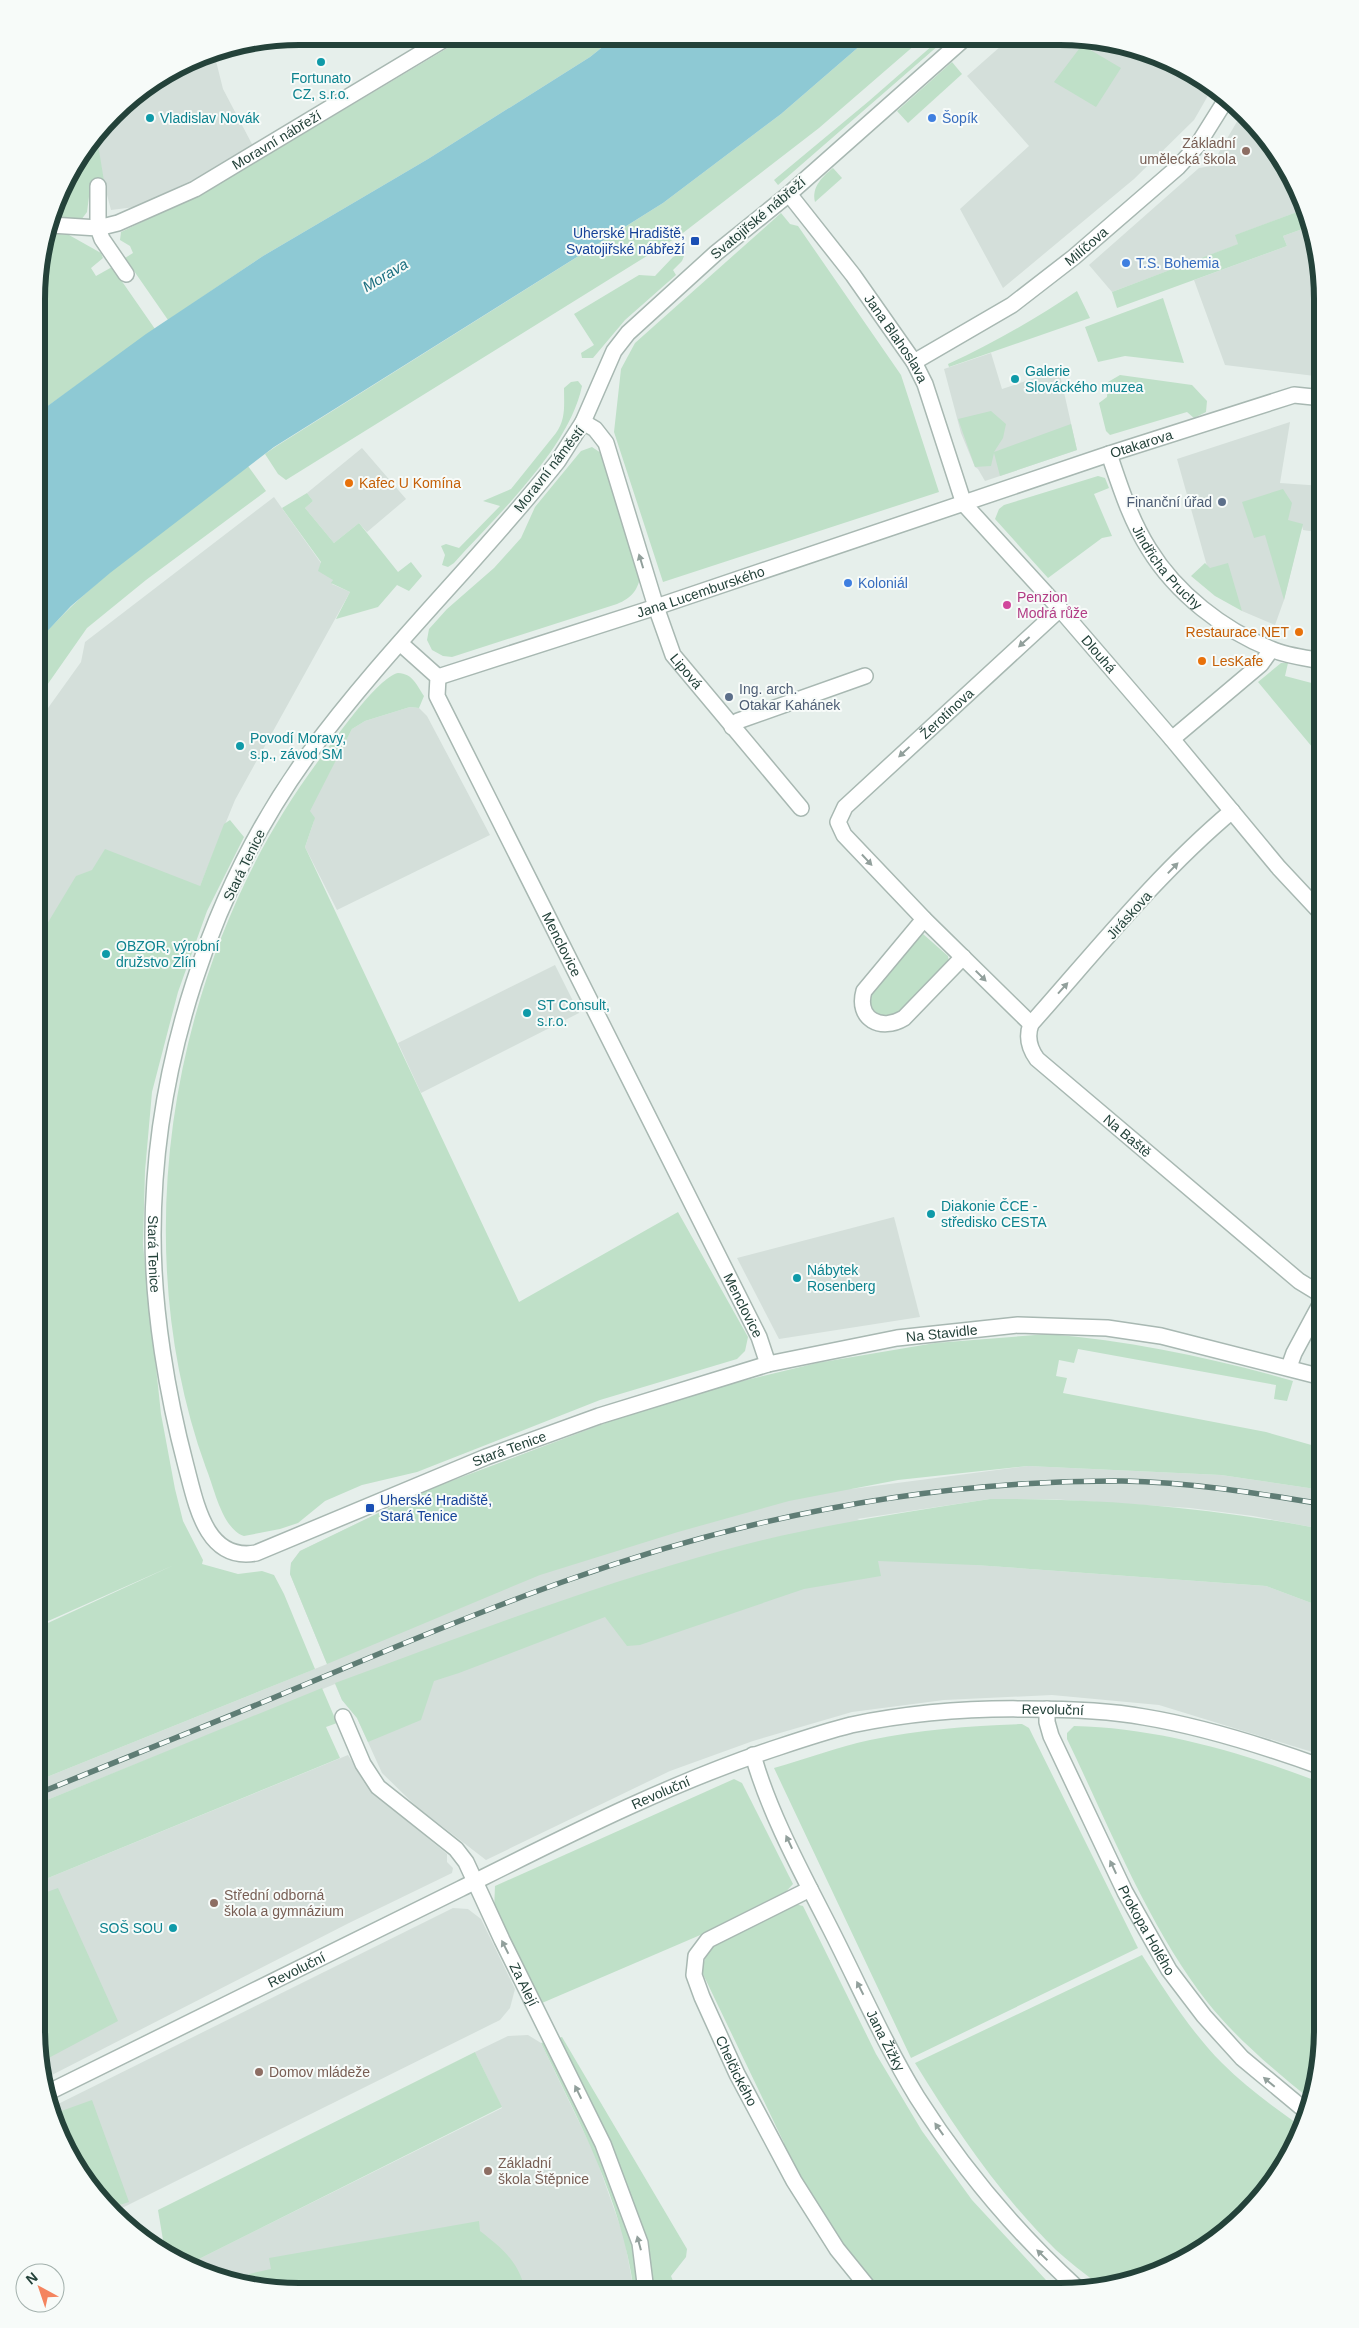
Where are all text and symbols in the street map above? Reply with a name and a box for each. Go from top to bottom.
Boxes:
marker: Fortunato CZ, s.r.o. [315,56,327,68]
place label: Fortunato CZ, s.r.o. [291,70,351,102]
street label: Moravní nábřeží [229,107,324,173]
place label: Vladislav Novák [160,110,261,126]
place label: Šopík [942,110,979,126]
marker: Vladislav Novák [144,112,156,124]
marker: Šopík [926,112,938,124]
place label: Základní umělecká škola [1140,135,1236,167]
marker: Základní umělecká škola [1240,145,1252,157]
street label: Svatojiřské nábřeží [707,174,809,262]
street label: Milíčova [1062,223,1111,269]
place label: Uherské Hradiště, Svatojiřské nábřeží [566,225,685,257]
marker: Uherské Hradiště, Svatojiřské nábřeží [689,235,701,247]
water label: Morava [359,255,411,295]
place label: T.S. Bohemia [1136,255,1219,271]
marker: T.S. Bohemia [1120,257,1132,269]
street label: Jana Blahoslava [861,291,931,385]
place label: Galerie Slováckého muzea [1025,363,1144,395]
marker: Galerie Slováckého muzea [1009,373,1021,385]
street label: Moravní náměstí [511,423,587,515]
street label: Otakarova [1108,426,1175,461]
place label: Kafec U Komína [359,475,461,491]
marker: Kafec U Komína [343,477,355,489]
place label: Finanční úřad [1126,494,1212,510]
marker: Finanční úřad [1216,496,1228,508]
street label: Jindřicha Pruchy [1129,523,1205,613]
one-way arrow [637,553,645,568]
street label: Jana Lucemburského [635,563,767,621]
place label: Koloniál [858,575,908,591]
marker: Koloniál [842,577,854,589]
place label: Penzion Modrá růže [1017,589,1088,621]
marker: Penzion Modrá růže [1001,599,1013,611]
place label: Restaurace NET [1186,624,1289,640]
marker: Restaurace NET [1293,626,1305,638]
street label: Dlouhá [1078,632,1120,676]
one-way arrow [1019,636,1031,648]
street label: Lipová [667,650,706,692]
place label: LesKafe [1212,653,1264,669]
marker: LesKafe [1196,655,1208,667]
place label: Ing. arch. Otakar Kahánek [739,681,841,713]
street label: Žerotínova [917,685,977,742]
marker: Ing. arch. Otakar Kahánek [723,691,735,703]
place label: Povodí Moravy, s.p., závod SM [250,730,346,762]
marker: Povodí Moravy, s.p., závod SM [234,740,246,752]
one-way arrow [899,746,911,758]
street label: Stará Tenice [220,826,268,903]
one-way arrow [861,854,873,866]
one-way arrow [1167,862,1179,874]
street label: Jiráskova [1103,888,1155,942]
street label: Menclovice [539,909,585,980]
place label: OBZOR, výrobní družstvo Zlín [116,938,220,970]
marker: OBZOR, výrobní družstvo Zlín [100,948,112,960]
one-way arrow [975,970,987,982]
one-way arrow [1057,982,1069,994]
place label: ST Consult, s.r.o. [537,997,610,1029]
marker: ST Consult, s.r.o. [521,1007,533,1019]
street label: Na Baště [1100,1111,1155,1161]
place label: Diakonie ČCE - středisko CESTA [941,1198,1047,1230]
marker: Diakonie ČCE - středisko CESTA [925,1208,937,1220]
street label: Stará Tenice [145,1215,163,1294]
place label: Nábytek Rosenberg [807,1262,876,1294]
street label: Menclovice [720,1270,766,1341]
marker: Nábytek Rosenberg [791,1272,803,1284]
street label: Na Stavidle [905,1321,978,1345]
street label: Stará Tenice [470,1428,549,1470]
place label: Uherské Hradiště, Stará Tenice [380,1492,492,1524]
marker: Uherské Hradiště, Stará Tenice [364,1502,376,1514]
street label: Revoluční [1021,1701,1084,1718]
street label: Revoluční [629,1773,692,1812]
one-way arrow [784,1835,792,1849]
one-way arrow [1109,1860,1117,1874]
street label: Prokopa Holého [1115,1883,1178,1979]
place label: Střední odborná škola a gymnázium [224,1887,344,1919]
marker: Střední odborná škola a gymnázium [208,1897,220,1909]
place label: SOŠ SOU [99,1920,163,1936]
marker: SOŠ SOU [167,1922,179,1934]
one-way arrow [501,1940,509,1954]
street label: Revoluční [265,1949,328,1991]
street label: Za Alejí [506,1960,542,2009]
one-way arrow [856,1980,864,1995]
street label: Jana Žižky [863,2007,908,2074]
street label: Chelčického [713,2033,761,2109]
place label: Domov mládeže [269,2064,370,2080]
marker: Domov mládeže [253,2066,265,2078]
one-way arrow [1263,2076,1275,2088]
one-way arrow [573,2085,581,2099]
one-way arrow [934,2123,944,2136]
place label: Základní škola Štěpnice [498,2155,589,2187]
marker: Základní škola Štěpnice [482,2165,494,2177]
one-way arrow [634,2235,642,2250]
one-way arrow [1036,2249,1048,2261]
north arrow [15,2263,65,2313]
text: N [23,2269,41,2287]

